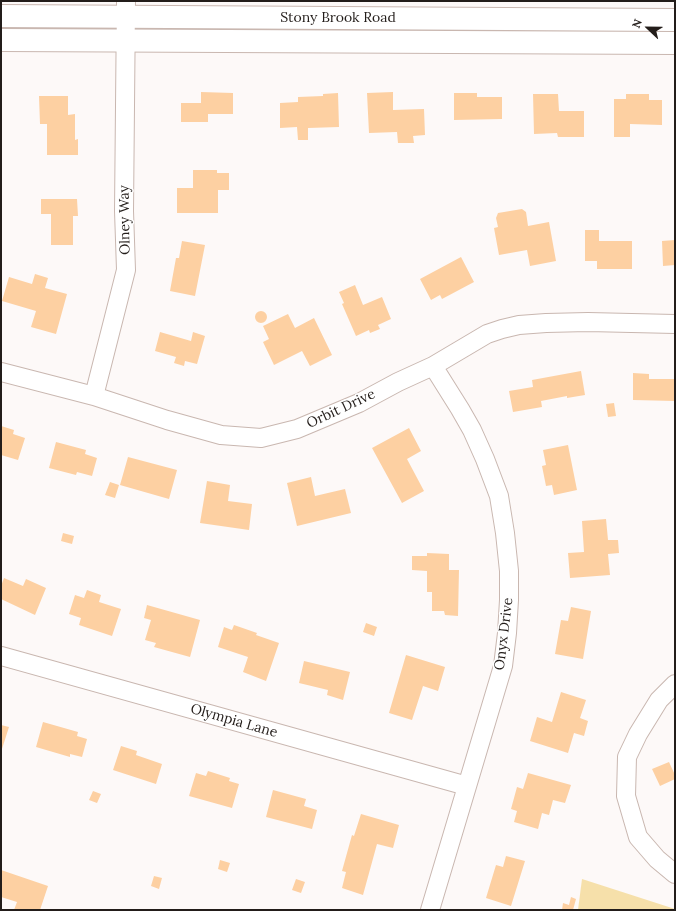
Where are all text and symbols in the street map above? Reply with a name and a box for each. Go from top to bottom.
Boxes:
north arrow [628,8,668,48]
street label: Stony Brook Road [280,10,396,26]
text: N [629,17,645,30]
street label: Olney Way [116,185,134,255]
street label: Orbit Drive [304,386,378,432]
street label: Onyx Drive [491,597,517,671]
street label: Olympia Lane [189,701,279,741]

